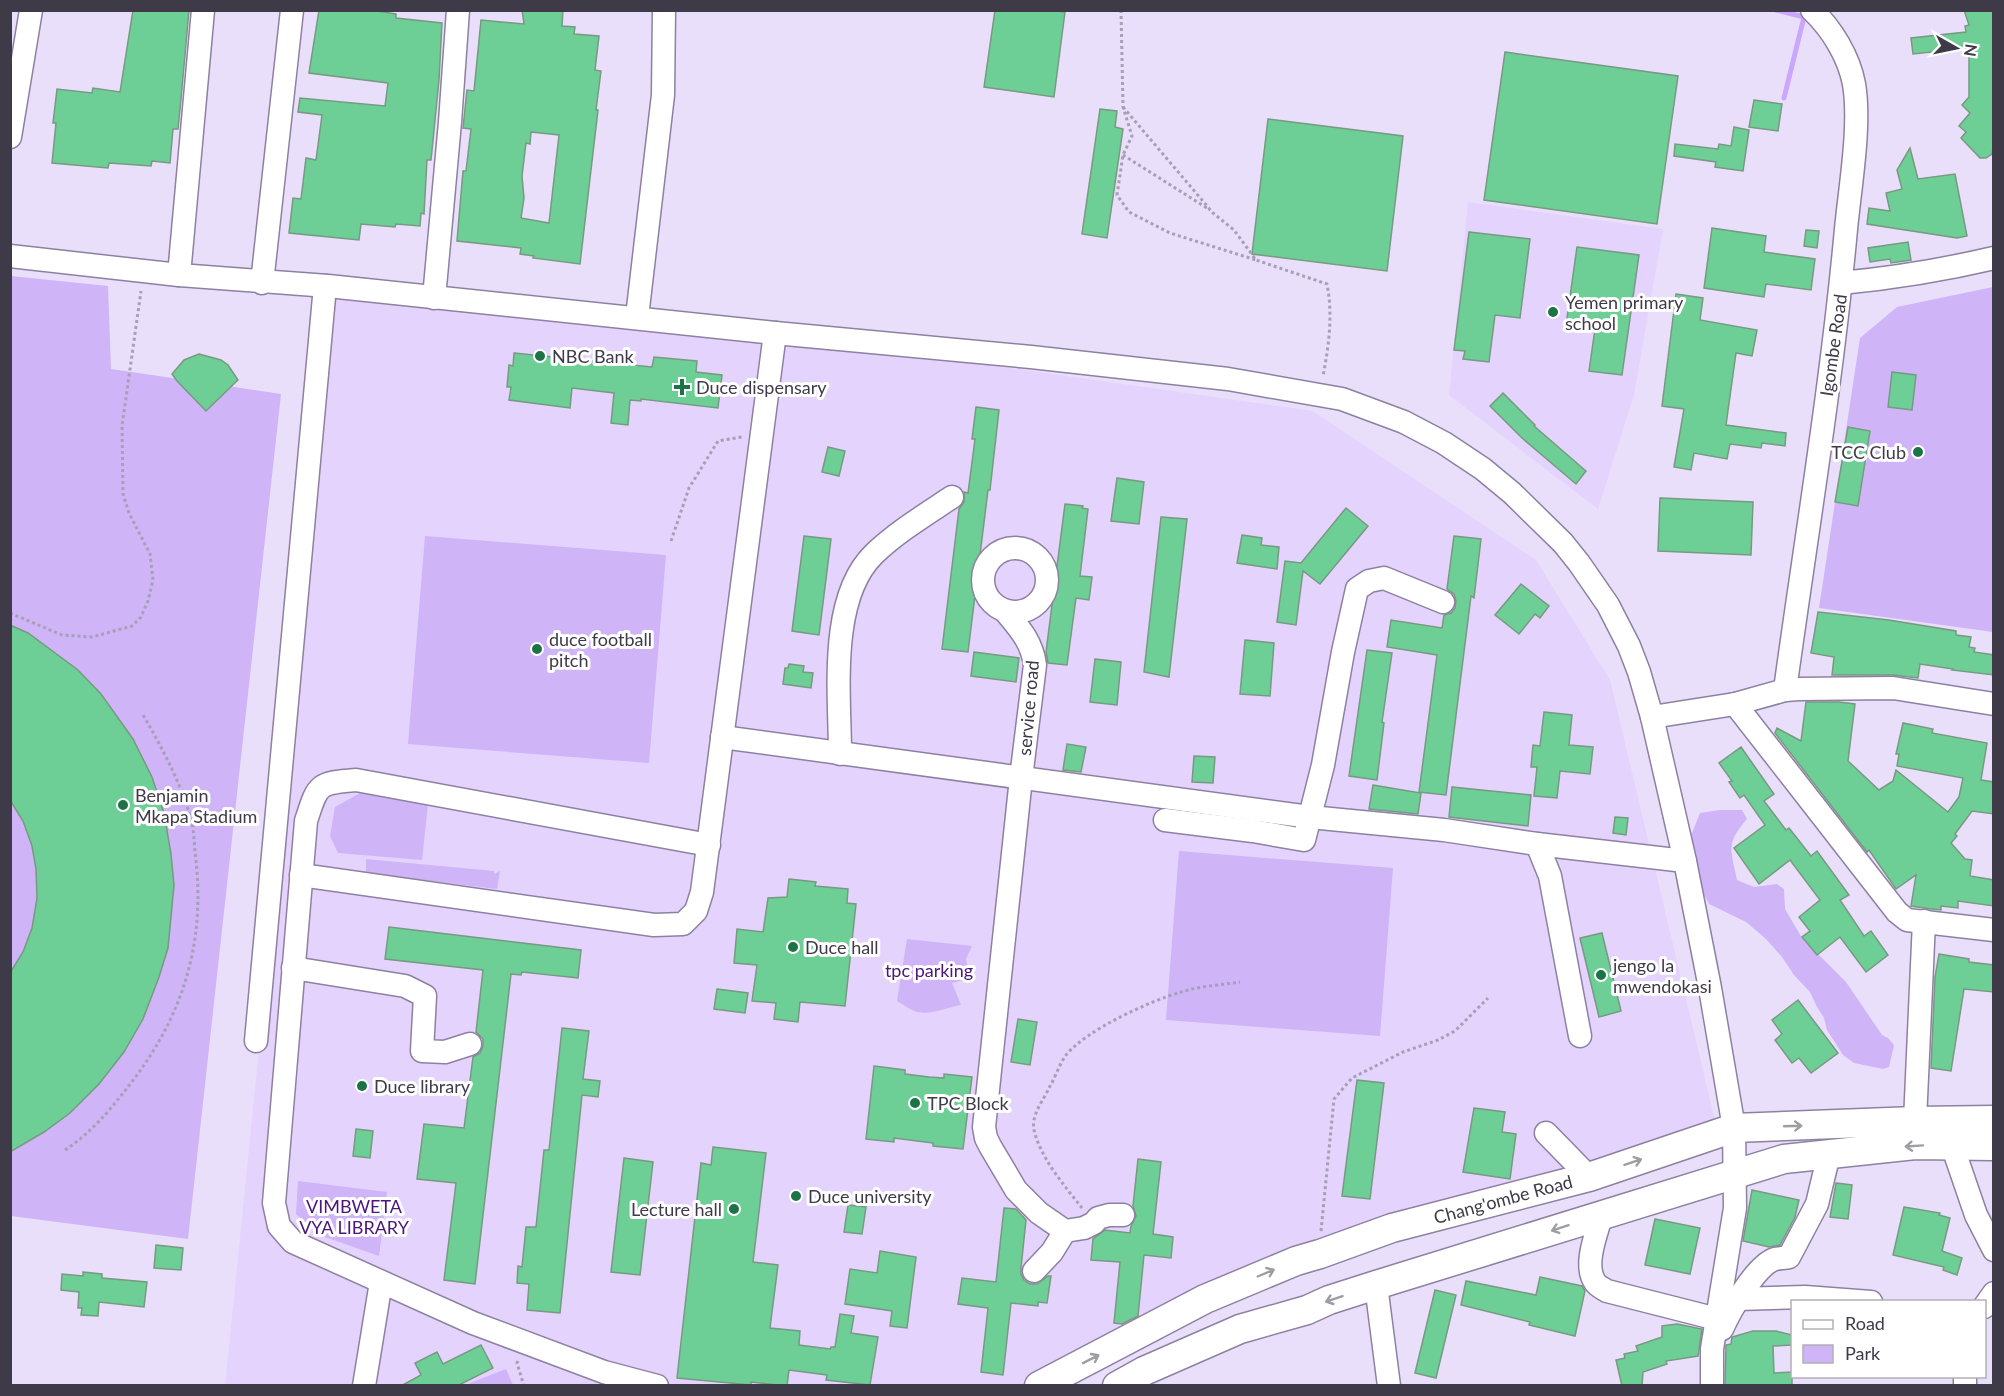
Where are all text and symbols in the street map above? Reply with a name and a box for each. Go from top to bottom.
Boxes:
north arrow [1926,18,1986,78]
text: N [1961,43,1982,58]
place label: Yemen primary school [1565,291,1684,334]
street label: Igombe Road [1815,292,1851,398]
marker: Yemen primary school [1546,305,1560,319]
place label: NBC Bank [552,345,634,367]
marker: NBC Bank [533,349,547,363]
place label: Duce dispensary [696,376,827,398]
marker: Duce dispensary [673,378,691,396]
place label: TCC Club [1831,441,1906,463]
marker: TCC Club [1911,445,1925,459]
place label: duce football pitch [549,628,652,671]
marker: duce football pitch [530,642,544,656]
street label: service road [1013,660,1043,756]
place label: Benjamin Mkapa Stadium [135,784,257,827]
marker: Benjamin Mkapa Stadium [116,798,130,812]
place label: Duce hall [805,936,879,958]
marker: Duce hall [786,940,800,954]
place label: jengo la mwendokasi [1612,954,1712,997]
park label: tpc parking [885,959,973,981]
marker: jengo la mwendokasi [1594,968,1608,982]
place label: Duce library [374,1075,471,1097]
marker: Duce library [355,1079,369,1093]
place label: TPC Block [927,1092,1010,1114]
marker: TPC Block [908,1096,922,1110]
one-way arrow [1782,1120,1802,1131]
one-way arrow [1905,1141,1925,1152]
one-way arrow [1623,1156,1642,1167]
street label: Chang'ombe Road [1431,1170,1575,1228]
place label: Duce university [808,1185,932,1207]
marker: Duce university [789,1189,803,1203]
park label: VIMBWETA VYA LIBRARY [299,1195,410,1238]
place label: Lecture hall [631,1198,722,1220]
marker: Lecture hall [727,1202,741,1216]
one-way arrow [1551,1223,1570,1234]
one-way arrow [1257,1267,1275,1278]
one-way arrow [1325,1294,1344,1305]
legend [1791,1300,1986,1378]
text: Road [1845,1312,1885,1334]
text: Park [1845,1342,1881,1364]
one-way arrow [1082,1353,1100,1364]

